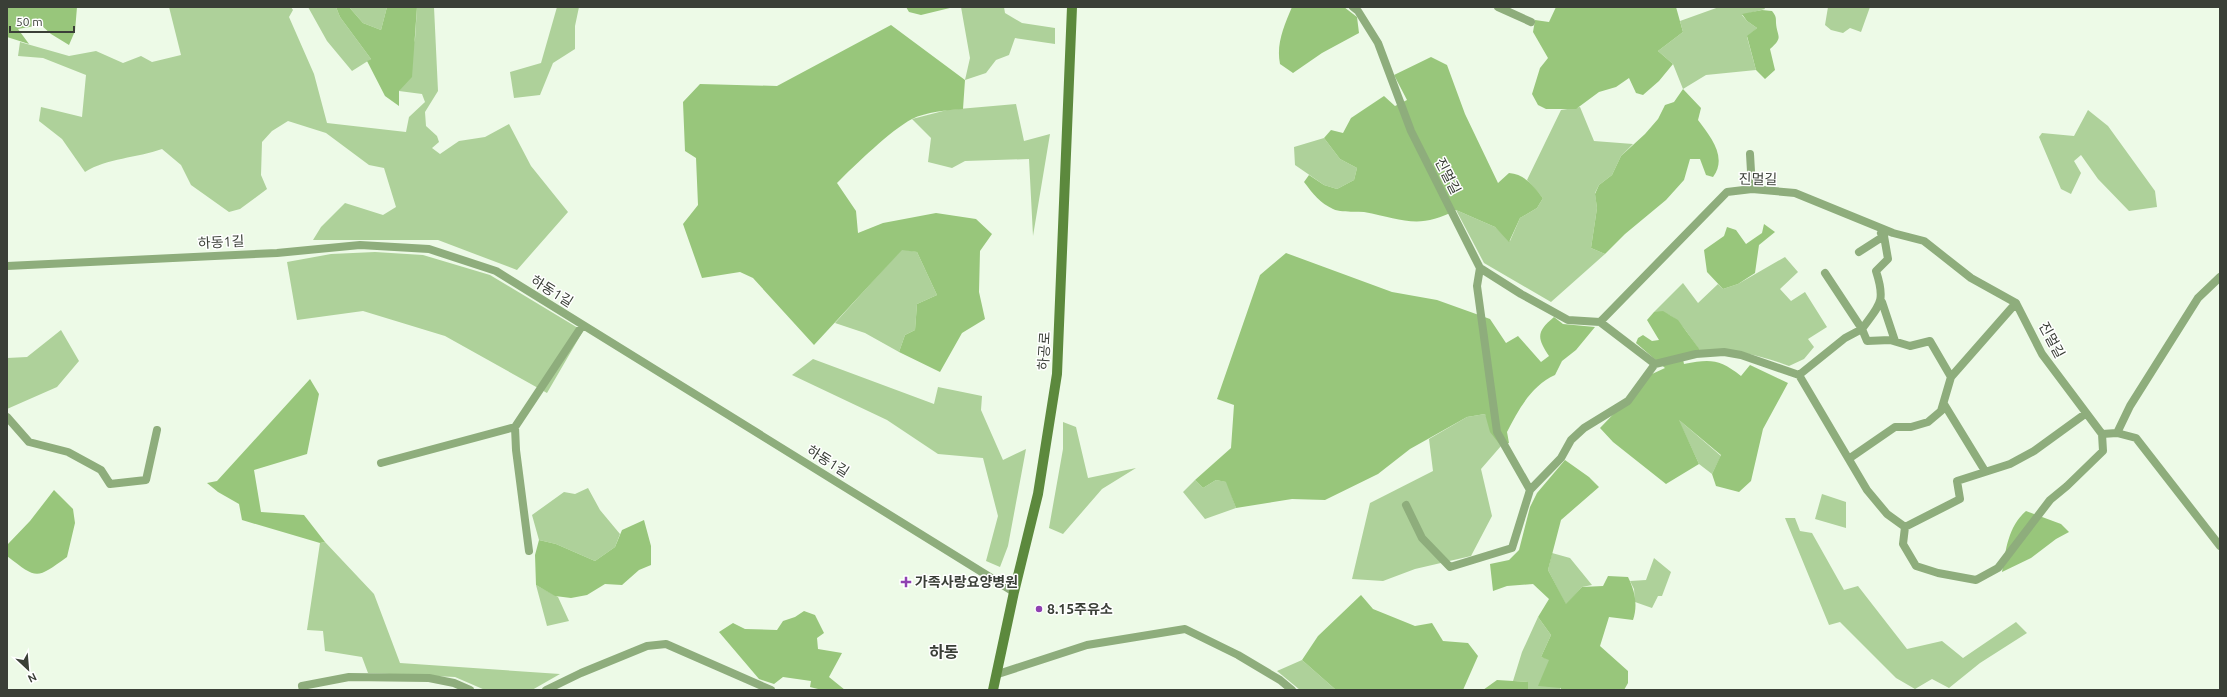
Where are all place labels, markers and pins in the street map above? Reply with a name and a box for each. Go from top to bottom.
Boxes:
place label: 가족사랑요양병원 [915,574,1018,590]
marker: 가족사랑요양병원 [900,576,912,588]
place label: 8.15주유소 [1047,601,1113,617]
marker: 8.15주유소 [1034,604,1044,614]

